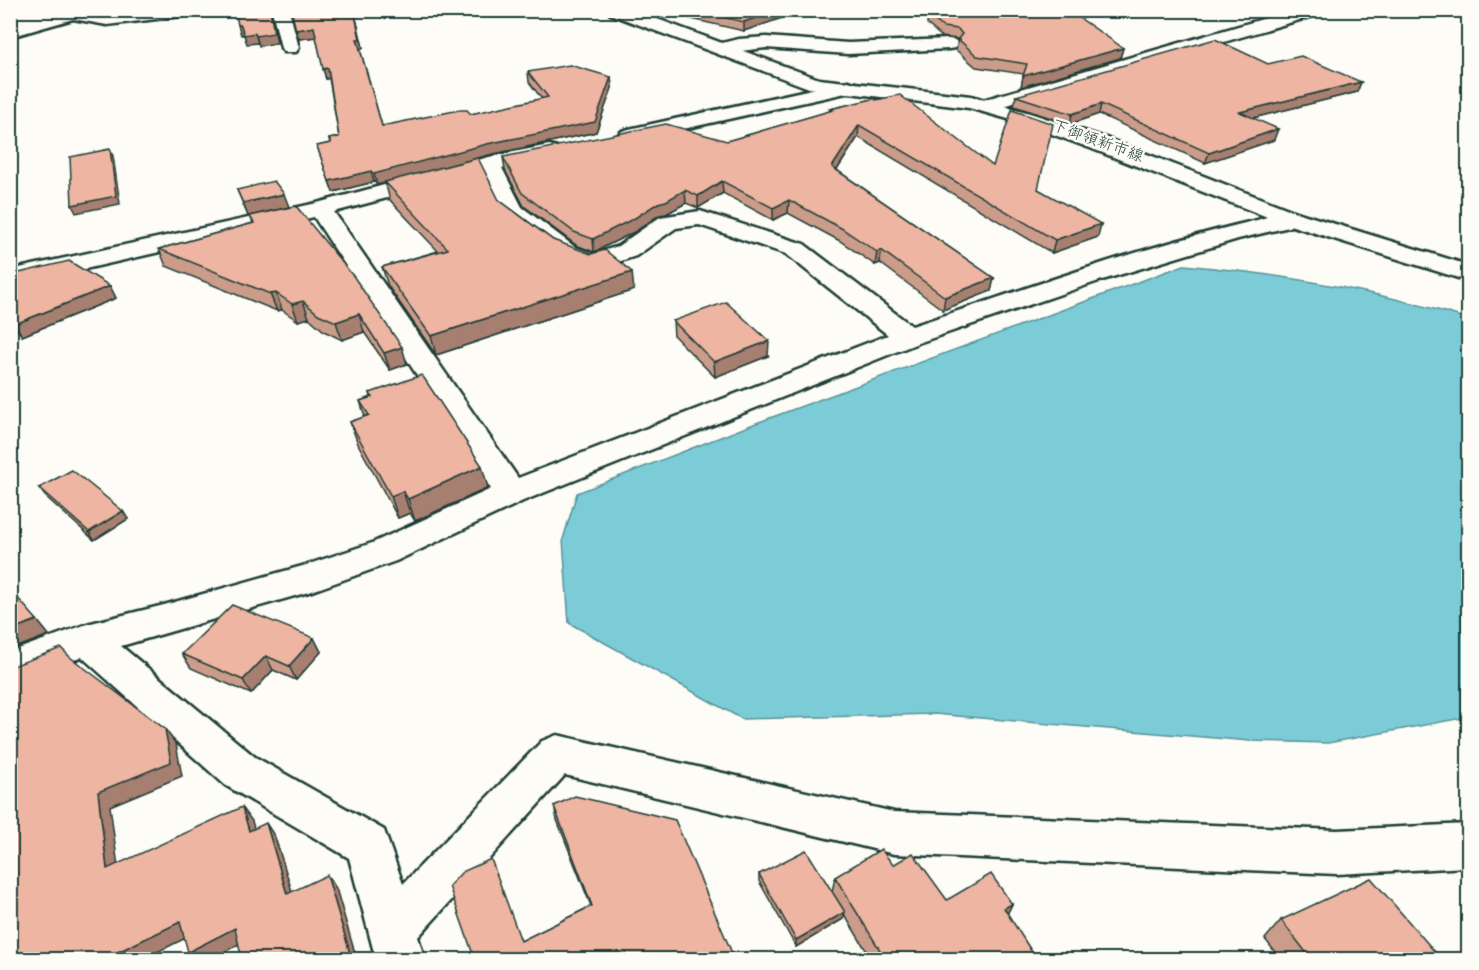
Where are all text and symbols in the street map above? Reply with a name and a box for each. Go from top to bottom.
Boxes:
street label: 下御領新市線 [1049,116,1146,168]

